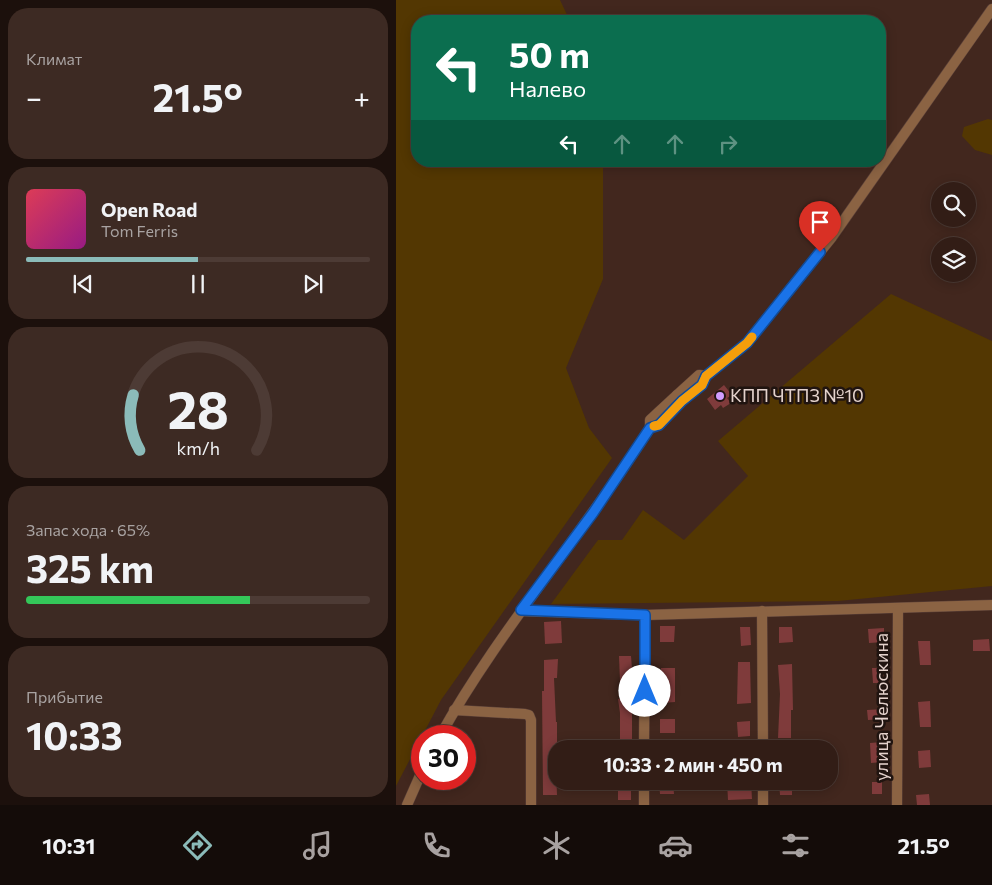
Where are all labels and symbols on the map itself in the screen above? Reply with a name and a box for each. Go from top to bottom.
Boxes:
pin [799,201,841,252]
place label: КПП ЧТПЗ №10 [730,384,864,406]
marker: КПП ЧТПЗ №10 [714,390,726,402]
street label: улица Челюскина [870,633,892,781]
position arrow [618,664,670,716]
speed limit sign: 30 [411,725,476,790]

